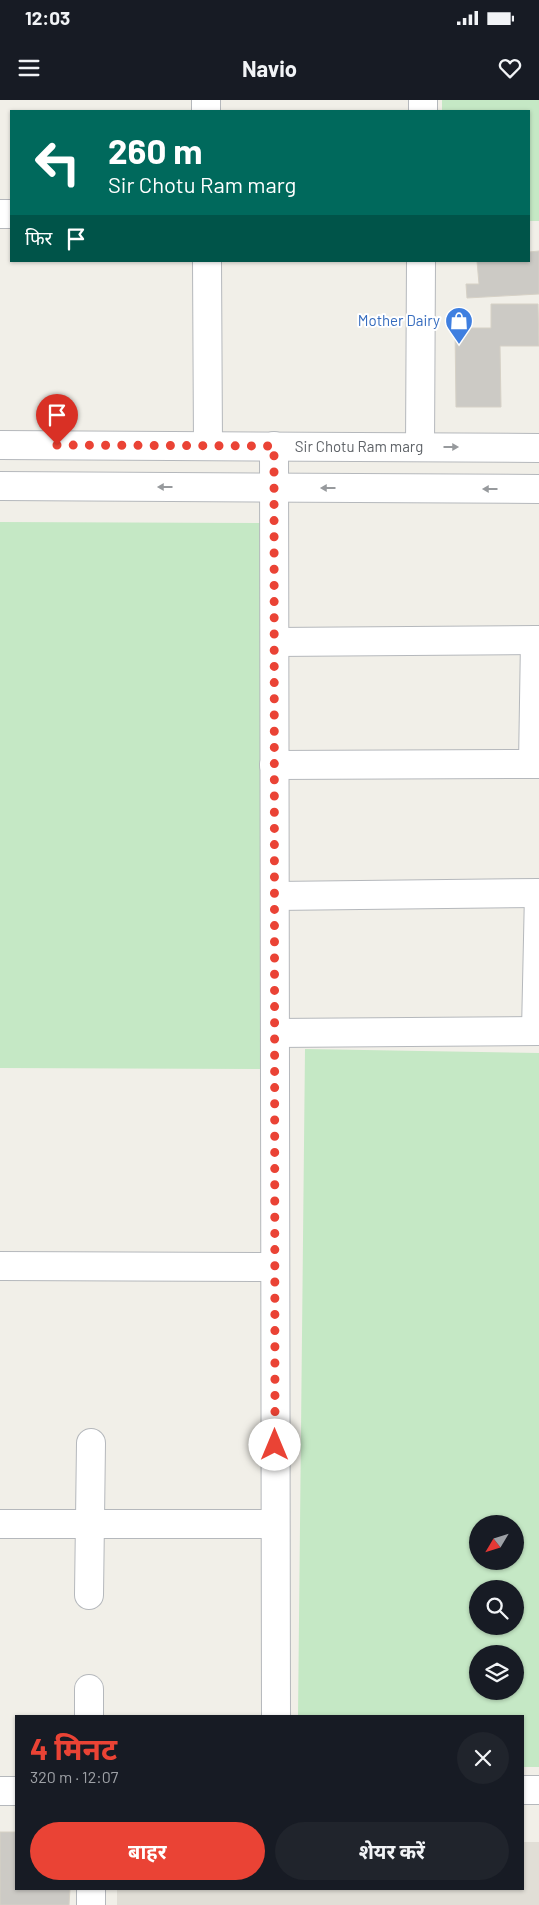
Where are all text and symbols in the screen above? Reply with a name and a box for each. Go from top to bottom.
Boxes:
text: 12:03 [25,6,70,29]
icon: menu [15,54,43,82]
icon: heart [496,54,524,82]
text: Navio [242,55,297,81]
text: 260 m [108,129,203,171]
icon: left [25,130,90,195]
text: Sir Chotu Ram marg [108,171,296,197]
icon: arrive [62,225,90,253]
text: फिर [25,226,52,249]
shop icon: Mother Dairy [444,306,474,345]
place label: Mother Dairy [358,311,440,329]
pin [36,394,78,445]
icon: arrive [43,401,71,429]
street label: Sir Chotu Ram marg [295,437,423,455]
one-way arrow [443,443,459,451]
one-way arrow [157,483,173,491]
one-way arrow [320,484,336,492]
one-way arrow [482,485,498,493]
position arrow [248,1418,300,1470]
north arrow [469,1515,524,1570]
map controls [469,1515,524,1700]
button: search [469,1580,524,1635]
button: layers [469,1645,524,1700]
text: 4 मिनट [30,1730,117,1766]
button: close [457,1732,509,1784]
text: 320 m · 12:07 [30,1767,118,1786]
button: बाहर [30,1822,265,1880]
button: शेयर करें [275,1822,509,1880]

